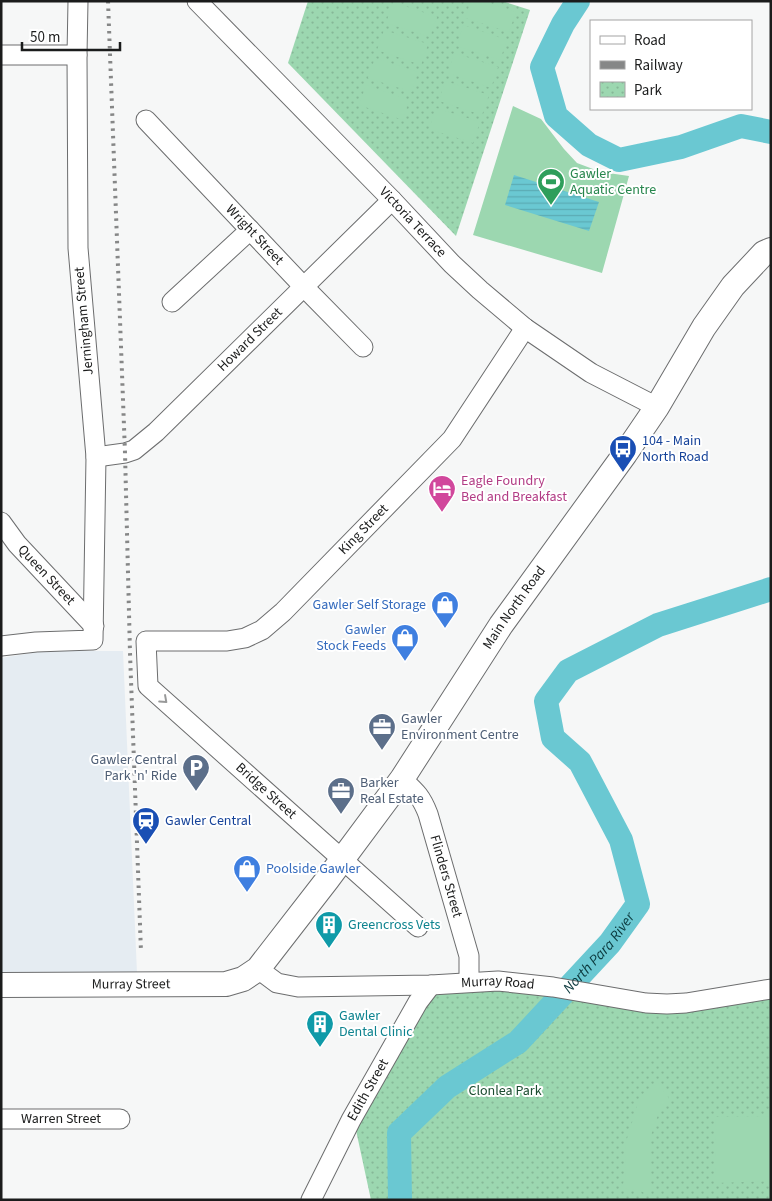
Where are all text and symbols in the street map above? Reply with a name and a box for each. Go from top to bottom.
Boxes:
scale bar [22,20,120,52]
legend [590,20,752,110]
text: 50 m [30,27,60,48]
text: Road [634,30,666,51]
text: Railway [634,55,683,76]
text: Park [634,80,663,101]
place label: Gawler Aquatic Centre [570,164,656,200]
sports icon: Gawler Aquatic Centre [536,167,566,206]
street label: Victoria Terrace [375,182,451,262]
street label: Wright Street [221,200,288,270]
street label: Jerningham Street [69,266,99,376]
street label: Howard Street [213,303,287,376]
place label: 104 - Main North Road [642,431,709,467]
bus stop icon: 104 - Main North Road [608,434,638,473]
place label: Eagle Foundry Bed and Breakfast [461,471,567,507]
hotel icon: Eagle Foundry Bed and Breakfast [427,474,457,513]
street label: King Street [334,499,393,559]
street label: Queen Street [13,540,80,610]
street label: Main North Road [478,562,551,653]
shop icon: Gawler Self Storage [430,590,460,629]
place label: Gawler Self Storage [313,595,426,615]
place label: Gawler Stock Feeds [316,620,386,656]
shop icon: Gawler Stock Feeds [390,623,420,662]
one-way arrow [159,694,168,703]
place label: Gawler Environment Centre [401,709,519,745]
office icon: Gawler Environment Centre [367,712,397,751]
place label: Gawler Central Park 'n' Ride [91,750,177,786]
parking icon: Gawler Central Park 'n' Ride [181,753,211,792]
street label: Bridge Street [231,758,301,824]
place label: Barker Real Estate [360,773,424,809]
office icon: Barker Real Estate [326,776,356,815]
station icon: Gawler Central [131,806,161,845]
place label: Gawler Central [165,811,252,831]
street label: Flinders Street [425,833,467,920]
shop icon: Poolside Gawler [232,854,262,893]
place label: Poolside Gawler [266,859,360,879]
water label: North Para River [558,907,640,998]
building icon: Greencross Vets [314,910,344,949]
place label: Greencross Vets [348,915,440,935]
street label: Murray Road [461,971,536,995]
street label: Murray Street [92,974,171,995]
place label: Gawler Dental Clinic [339,1006,413,1042]
building icon: Gawler Dental Clinic [305,1009,335,1048]
street label: Edith Street [342,1055,394,1125]
park label: Clonlea Park [468,1081,542,1101]
street label: Warren Street [21,1109,101,1129]

